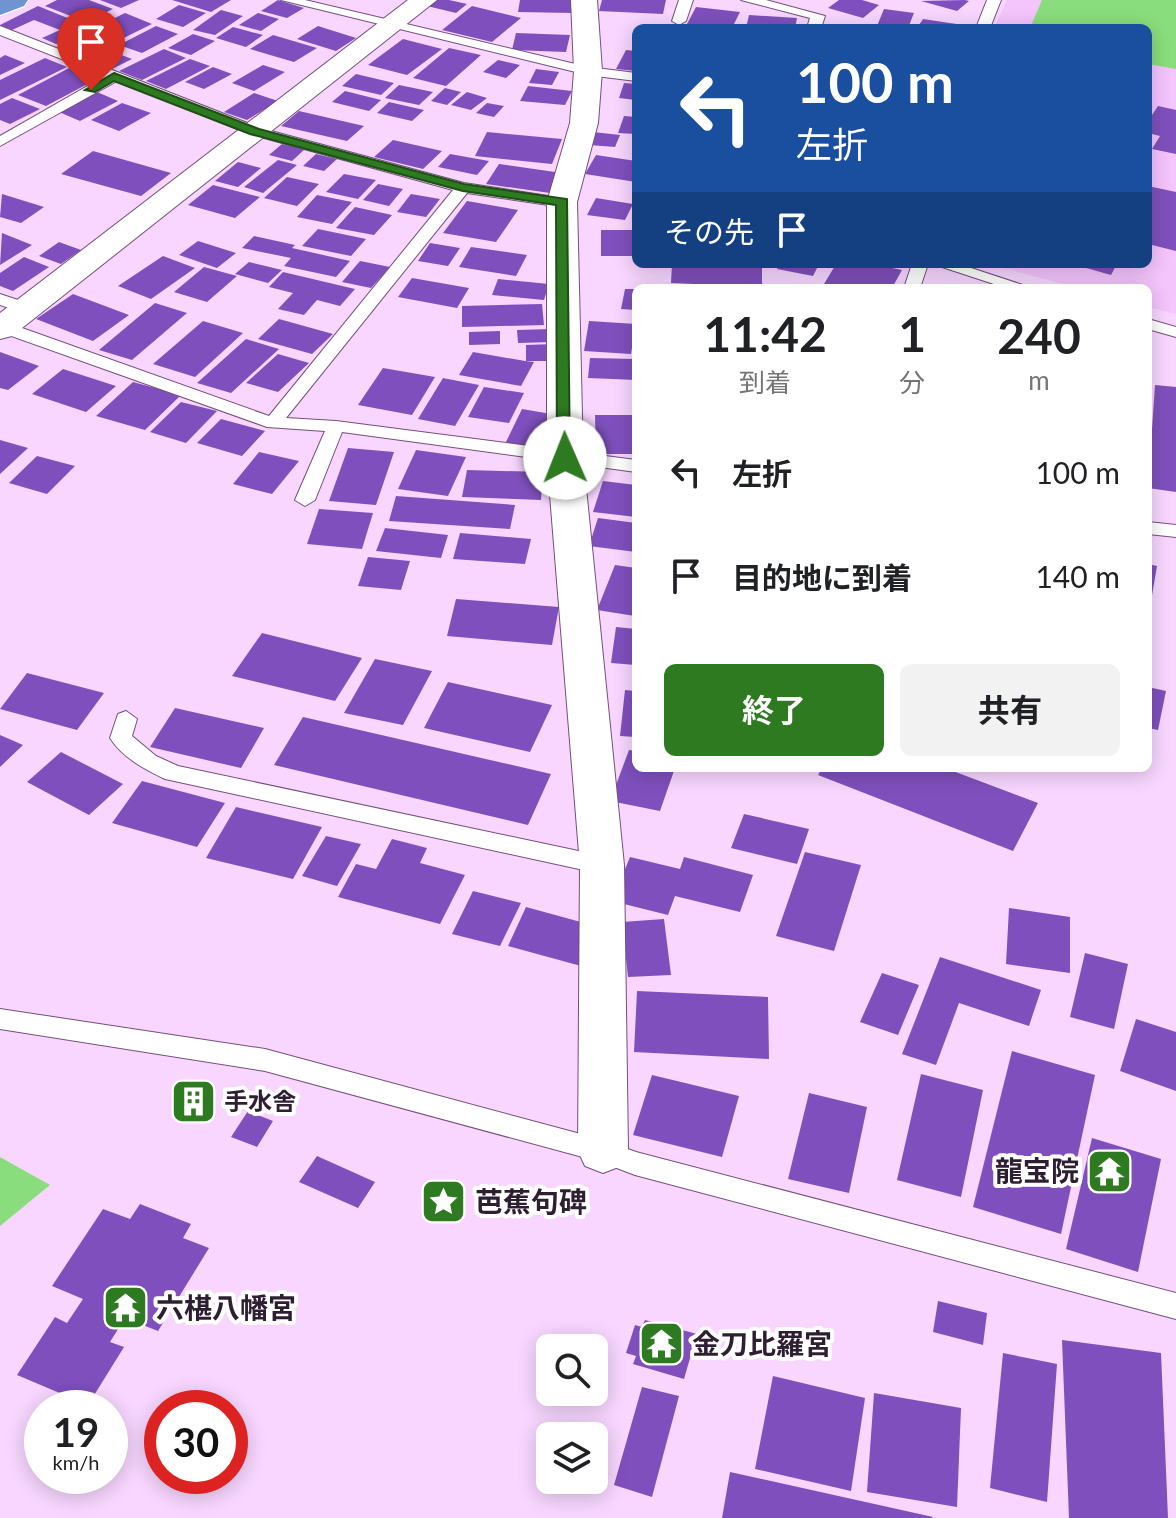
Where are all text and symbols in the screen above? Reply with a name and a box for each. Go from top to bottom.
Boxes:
pin [57,8,125,90]
icon: arrive [69,20,113,64]
text: 100 m [796,48,954,115]
icon: left [664,56,768,160]
text: 左折 [796,122,868,166]
icon: arrive [770,208,814,252]
text: その先 [664,213,754,249]
text: 11:42 [703,305,827,362]
text: 1 [898,305,926,362]
text: 240 [997,307,1081,364]
text: m [1028,364,1050,396]
text: 到着 [739,366,791,398]
text: 分 [899,366,925,398]
position arrow [523,416,607,500]
icon: left [664,450,708,494]
text: 100 m [1035,454,1120,490]
text: 左折 [732,455,792,491]
icon: arrive [664,554,708,598]
text: 140 m [1035,558,1120,594]
text: 目的地に到着 [732,559,912,595]
button: 終了 [664,664,884,756]
button: 共有 [900,664,1120,756]
building icon: 手水舎 [169,1078,217,1126]
place label: 手水舎 [224,1086,296,1115]
temple icon: 龍宝院 [1086,1147,1134,1195]
place label: 龍宝院 [995,1153,1079,1187]
place icon: 芭蕉句碑 [420,1178,468,1226]
place label: 芭蕉句碑 [475,1184,587,1218]
temple icon: 六椹八幡宮 [101,1284,149,1332]
place label: 六椹八幡宮 [156,1290,296,1324]
temple icon: 金刀比羅宮 [637,1320,685,1368]
place label: 金刀比羅宮 [692,1326,832,1360]
map controls [536,1334,608,1494]
button: search [536,1334,608,1406]
speed limit sign: 30 [144,1390,248,1494]
text: 19 [53,1408,99,1456]
button: layers [536,1422,608,1494]
text: km/h [53,1450,99,1474]

